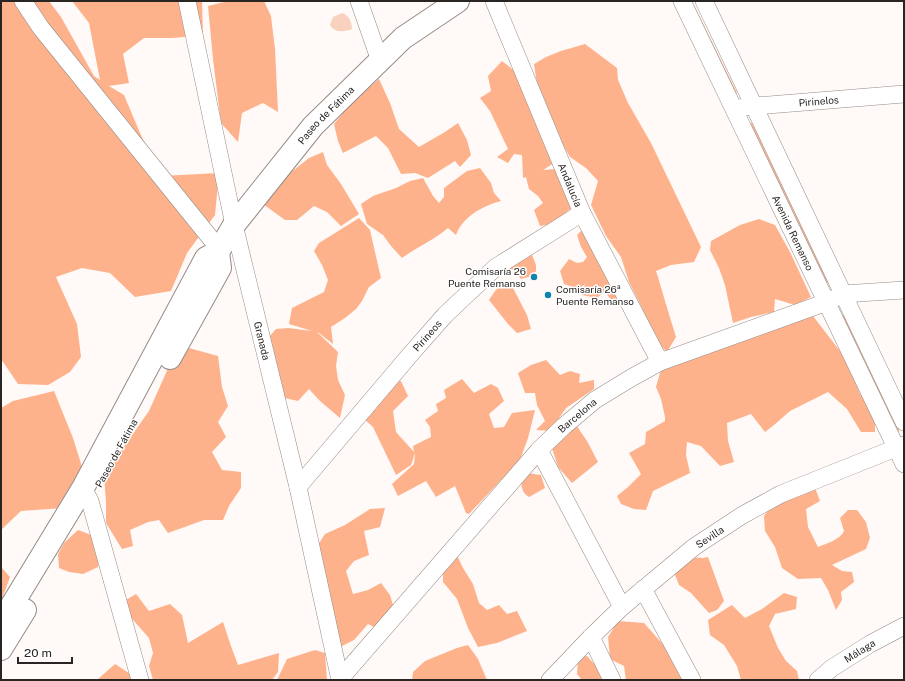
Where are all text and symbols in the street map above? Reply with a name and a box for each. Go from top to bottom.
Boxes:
street label: Paseo de Fátima [295,83,356,146]
street label: Pirinelos [798,93,839,108]
street label: Andalucía [556,161,585,209]
street label: Avenida Remanso [770,193,816,273]
place label: Comisaría 26 Puente Remanso [448,265,526,289]
marker: Comisaría 26 Puente Remanso [529,272,539,282]
place label: Comisaría 26ª Puente Remanso [556,283,634,307]
marker: Comisaría 26ª Puente Remanso [543,290,553,300]
street label: Pirineos [410,317,444,354]
street label: Granada [252,320,273,361]
street label: Barcelona [555,395,599,435]
street label: Paseo de Fátima [92,417,140,489]
street label: Sevilla [693,523,726,550]
street label: Málaga [842,636,877,665]
scale bar [18,639,72,665]
text: 20 m [24,646,52,660]

